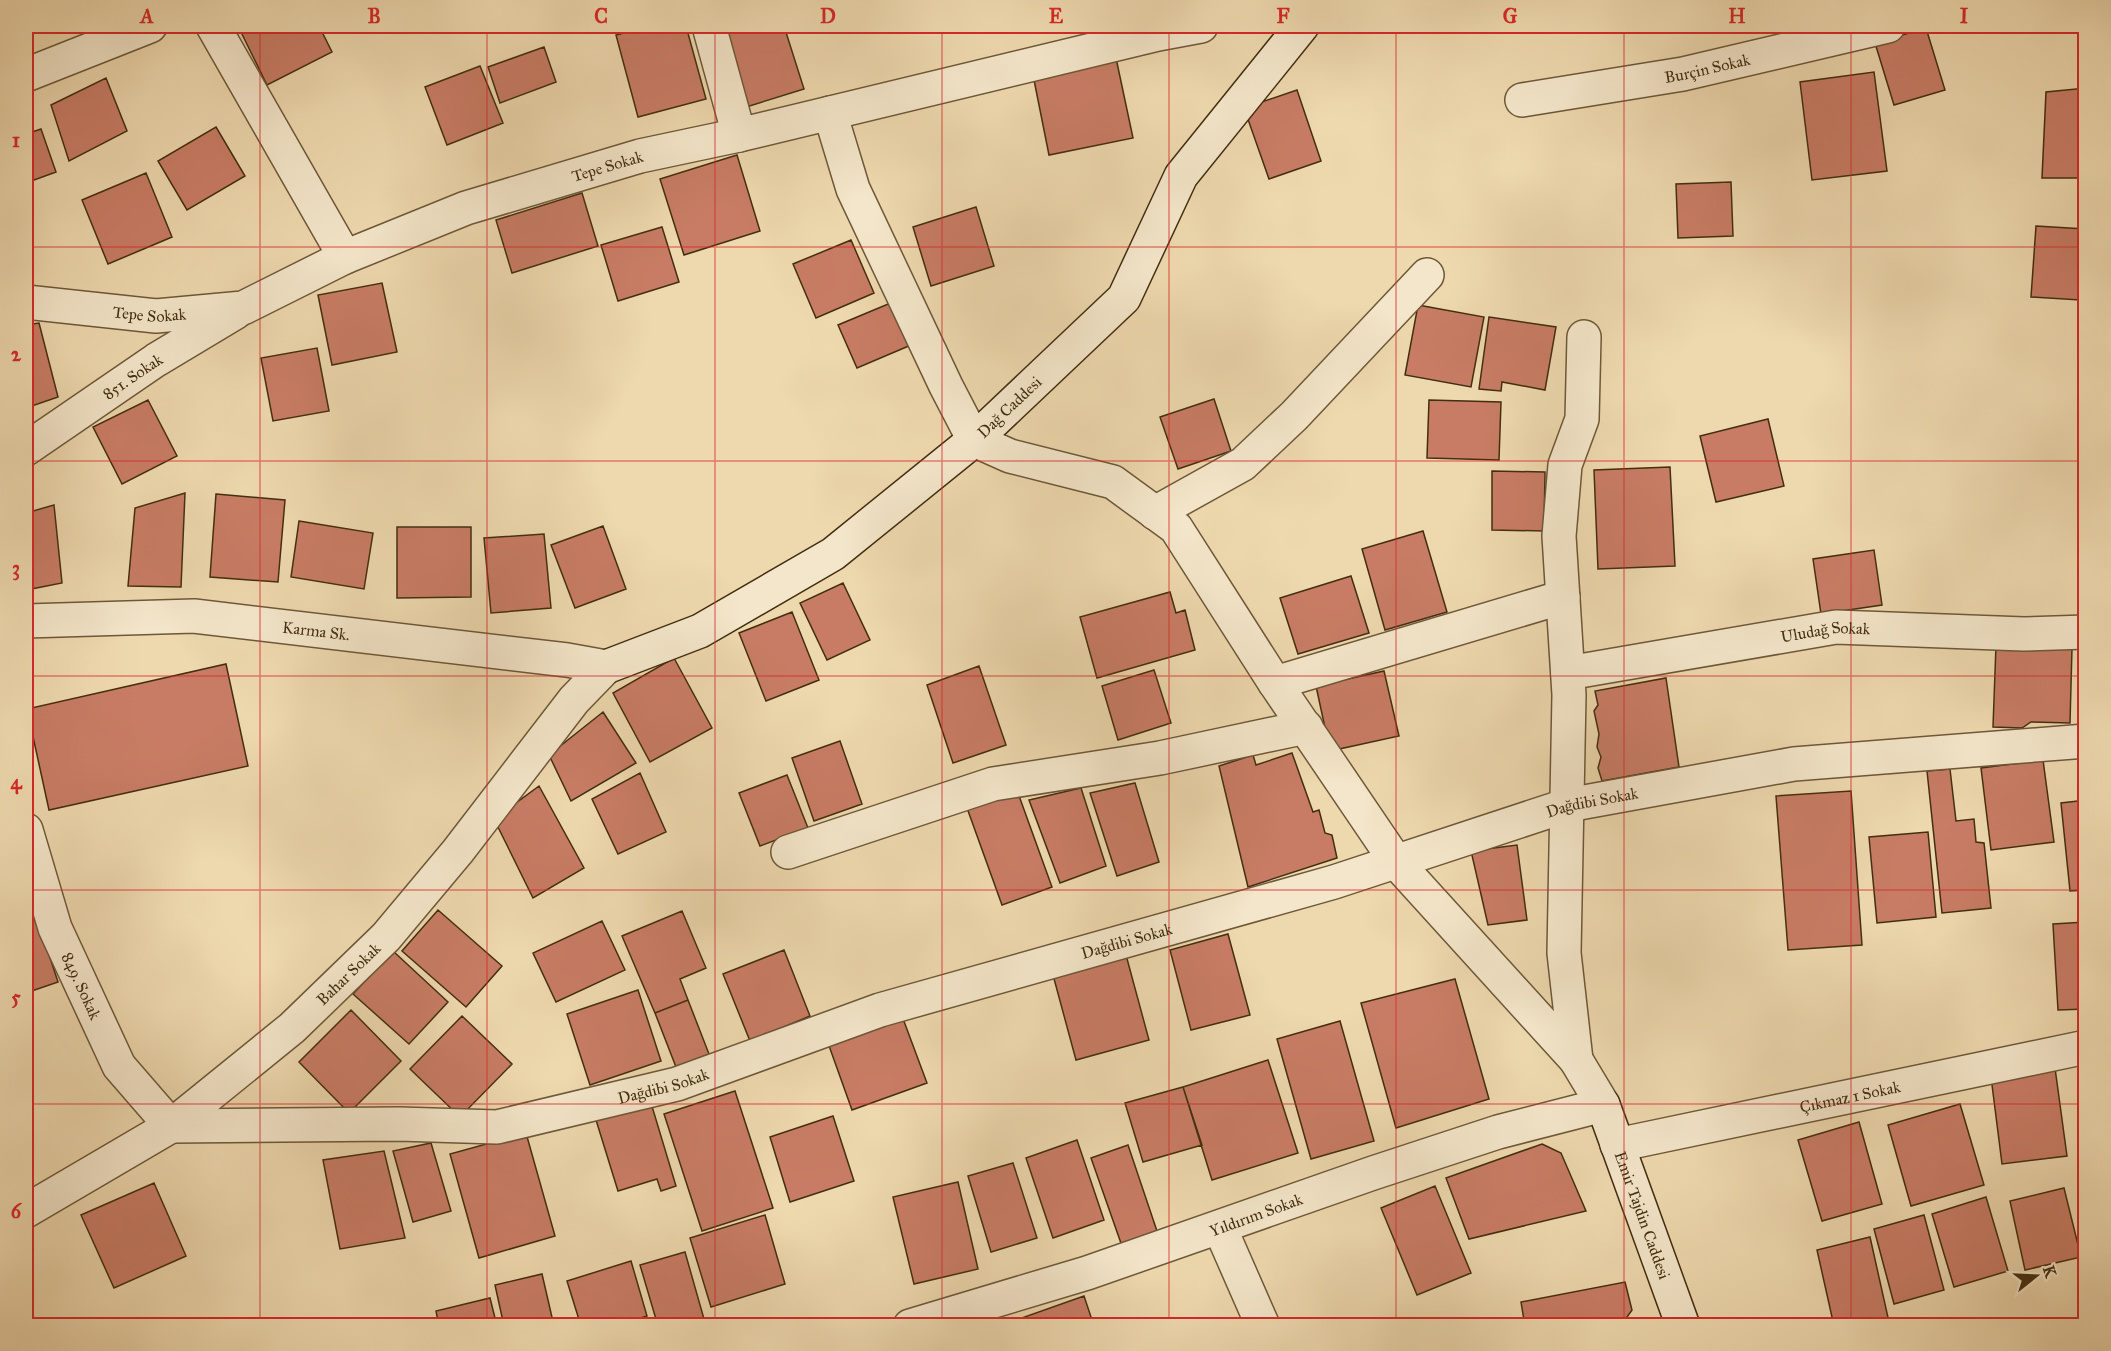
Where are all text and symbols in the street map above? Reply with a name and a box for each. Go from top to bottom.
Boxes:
text: A [138,4,154,28]
text: B [367,4,381,28]
text: C [594,4,608,28]
text: D [820,4,836,28]
text: E [1049,4,1064,28]
text: F [1276,4,1290,28]
text: G [1503,4,1518,28]
text: H [1728,4,1746,28]
text: I [1960,4,1969,28]
street label: Burçin Sokak [1663,49,1752,86]
text: 1 [12,128,20,152]
street label: Tepe Sokak [569,146,646,185]
street label: Tepe Sokak [112,302,187,325]
text: 2 [11,342,22,366]
street label: 851. Sokak [99,349,166,403]
street label: Dağ Caddesi [973,372,1045,441]
text: 3 [12,556,20,581]
street label: Karma Sk. [281,617,351,644]
street label: Uludağ Sokak [1779,617,1871,646]
text: 4 [10,770,22,795]
street label: Dağdibi Sokak [1543,783,1640,821]
street label: Dağdibi Sokak [1079,918,1175,962]
street label: Bahar Sokak [312,938,384,1009]
street label: 849. Sokak [58,949,106,1023]
text: 5 [11,985,21,1009]
street label: Dağdibi Sokak [616,1064,712,1107]
street label: Çıkmaz 1 Sokak [1798,1076,1903,1116]
street label: Emir Tajdin Caddesi [1611,1148,1675,1282]
street label: Yıldırım Sokak [1207,1189,1306,1241]
text: 6 [11,1199,23,1223]
north arrow [2006,1246,2066,1306]
text: K [2039,1263,2061,1280]

